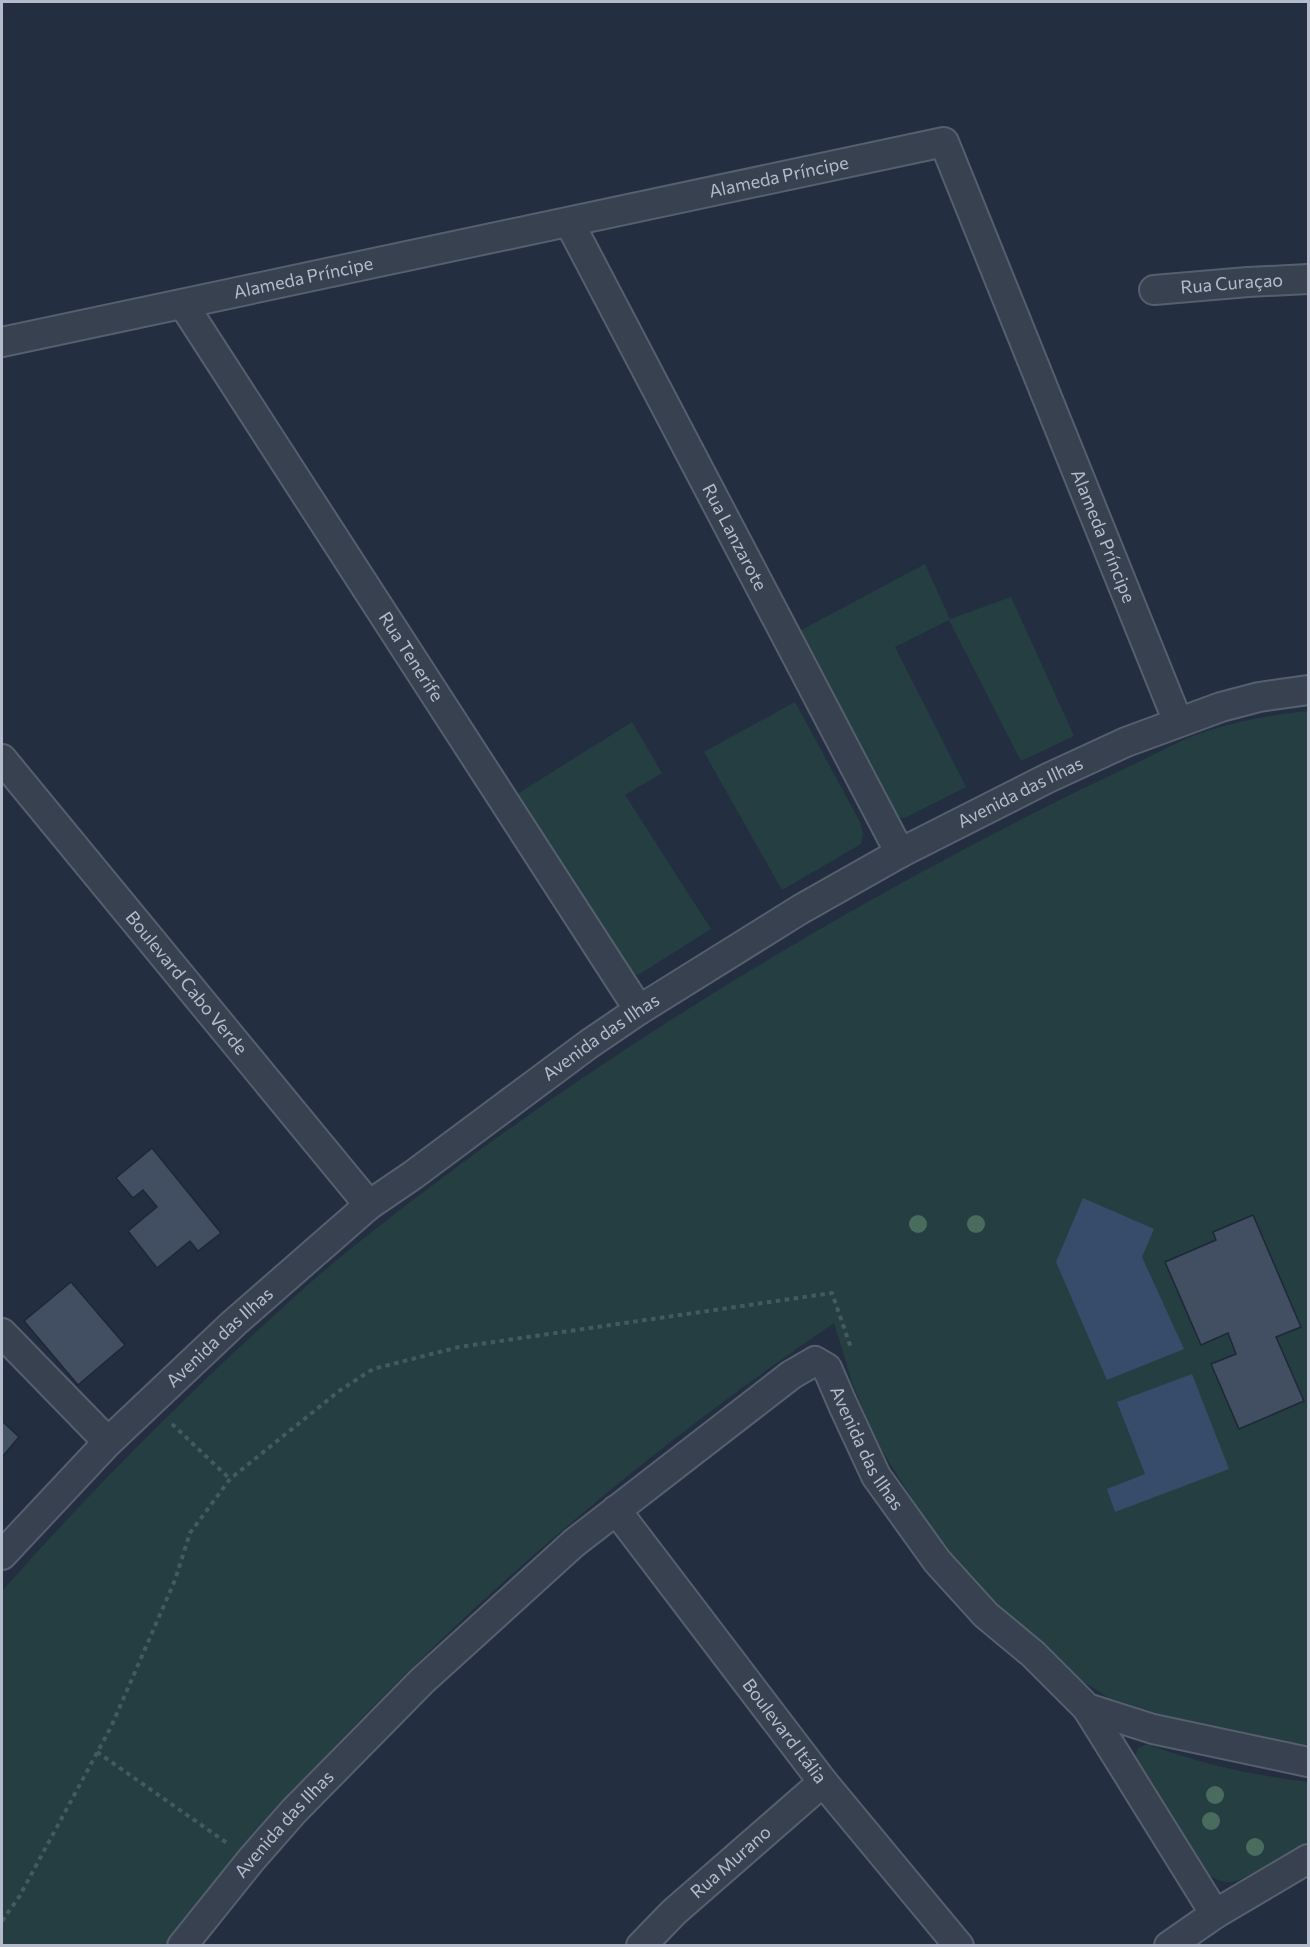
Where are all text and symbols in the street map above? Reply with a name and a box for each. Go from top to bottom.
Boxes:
street label: Alameda Príncipe [707,151,850,202]
street label: Alameda Príncipe [231,252,375,303]
street label: Rua Curaçao [1179,268,1284,298]
street label: Alameda Príncipe [1067,466,1141,606]
street label: Rua Lanzarote [698,480,772,594]
street label: Rua Tenerife [375,607,449,705]
street label: Avenida das Ilhas [953,751,1086,832]
street label: Boulevard Cabo Verde [121,906,253,1059]
street label: Avenida das Ilhas [538,988,663,1085]
street label: Avenida das Ilhas [161,1282,277,1391]
street label: Avenida das Ilhas [826,1382,909,1514]
street label: Boulevard Itália [738,1674,832,1787]
street label: Avenida das Ilhas [229,1765,338,1882]
street label: Rua Murano [686,1820,775,1903]

